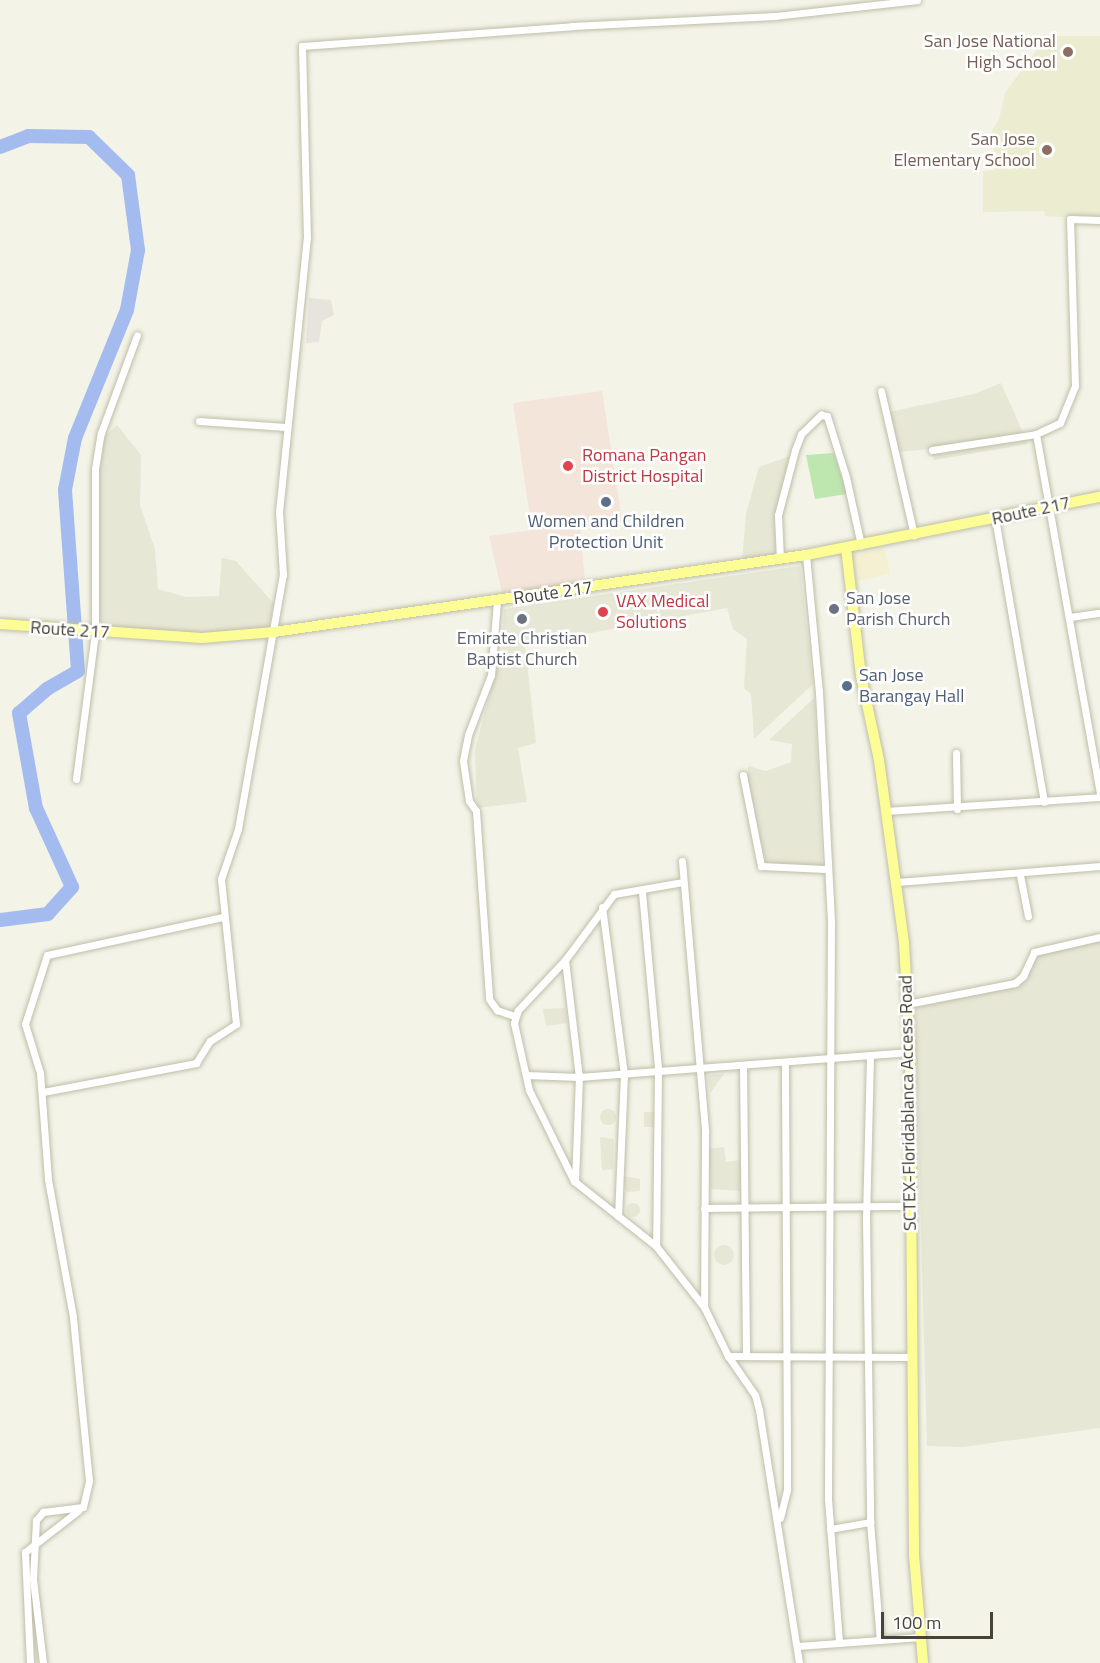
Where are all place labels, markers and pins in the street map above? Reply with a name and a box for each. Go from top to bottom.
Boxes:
place label: San Jose National High School [924,31,1056,74]
marker: San Jose National High School [1061,45,1075,59]
place label: San Jose Elementary School [893,129,1035,172]
marker: San Jose Elementary School [1040,143,1054,157]
place label: Romana Pangan District Hospital [582,445,706,488]
marker: Romana Pangan District Hospital [559,457,577,475]
marker: Women and Children Protection Unit [599,495,613,509]
place label: Women and Children Protection Unit [528,511,684,554]
place label: San Jose Parish Church [846,588,950,630]
place label: VAX Medical Solutions [616,591,709,634]
marker: San Jose Parish Church [827,602,841,616]
marker: VAX Medical Solutions [594,603,612,621]
marker: Emirate Christian Baptist Church [515,612,529,626]
place label: Emirate Christian Baptist Church [457,628,587,670]
place label: San Jose Barangay Hall [859,665,964,708]
marker: San Jose Barangay Hall [840,679,854,693]

